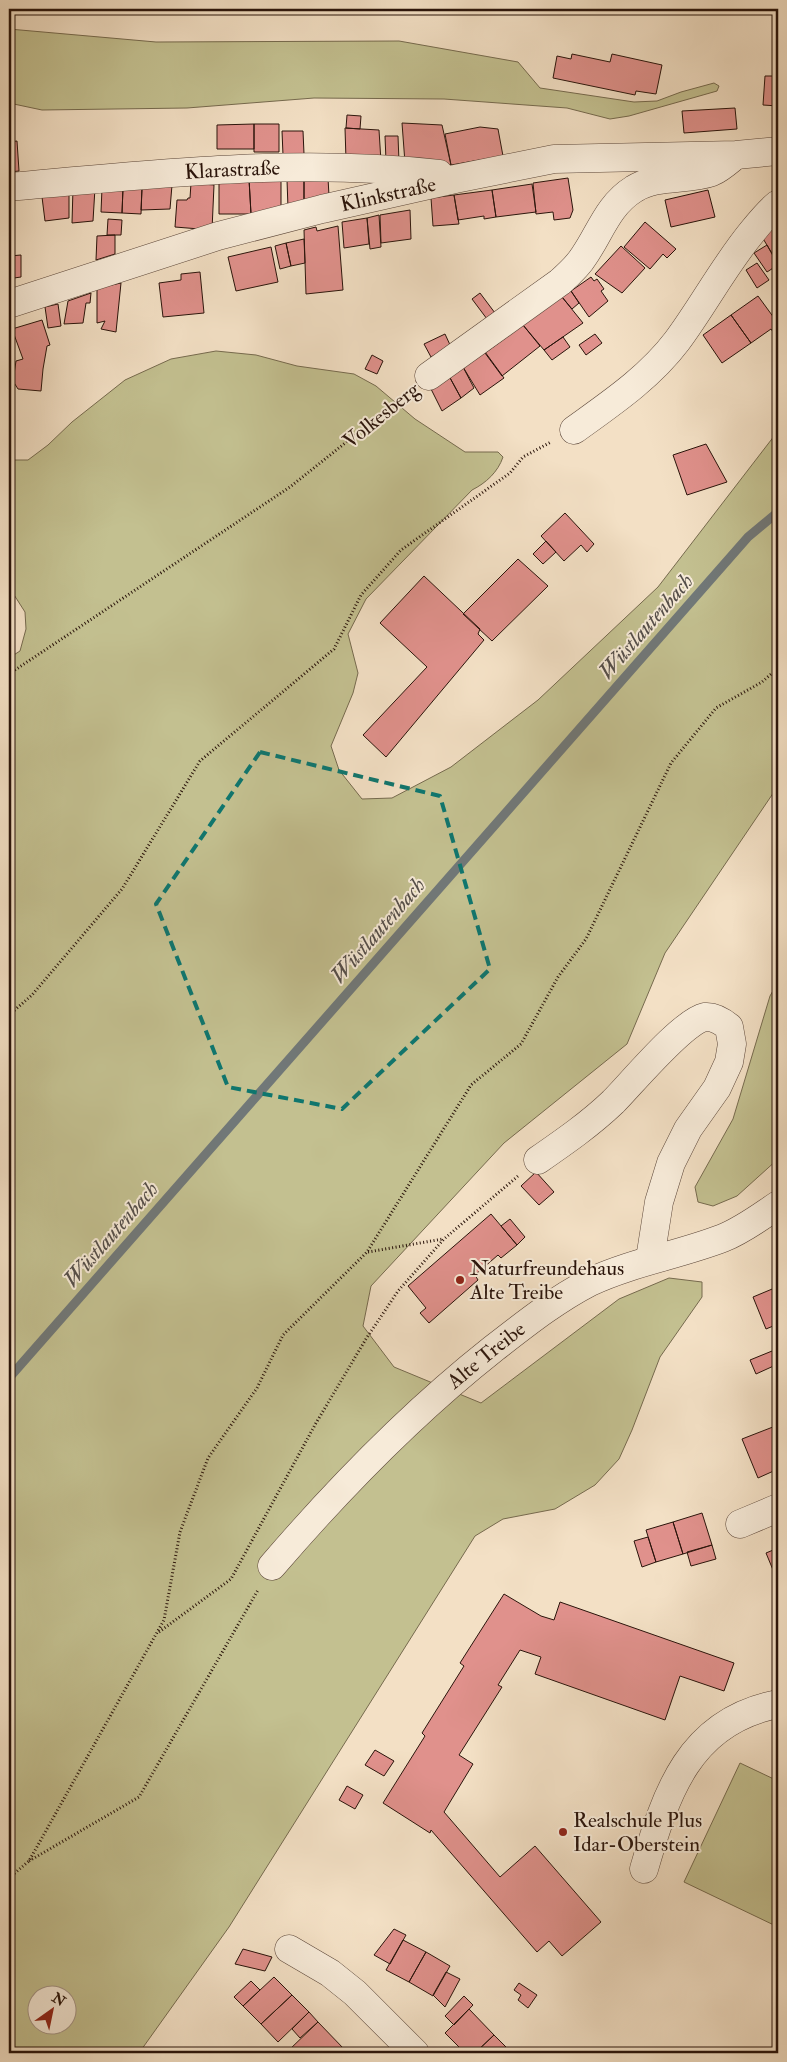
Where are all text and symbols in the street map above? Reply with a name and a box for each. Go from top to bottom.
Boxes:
street label: Klarastraße [184,155,281,186]
street label: Klinkstraße [338,171,439,218]
street label: Volkesberg [337,376,426,455]
water label: Wüstlautenbach [592,568,700,685]
water label: Wüstlautenbach [324,872,432,989]
water label: Wüstlautenbach [57,1176,165,1293]
place label: Naturfreundehaus Alte Treibe [469,1255,624,1306]
marker: Naturfreundehaus Alte Treibe [454,1274,466,1286]
street label: Alte Treibe [441,1316,531,1396]
place label: Realschule Plus Idar-Oberstein [573,1807,702,1858]
marker: Realschule Plus Idar-Oberstein [557,1826,569,1838]
north arrow [28,1984,78,2034]
text: N [48,1988,69,2010]

